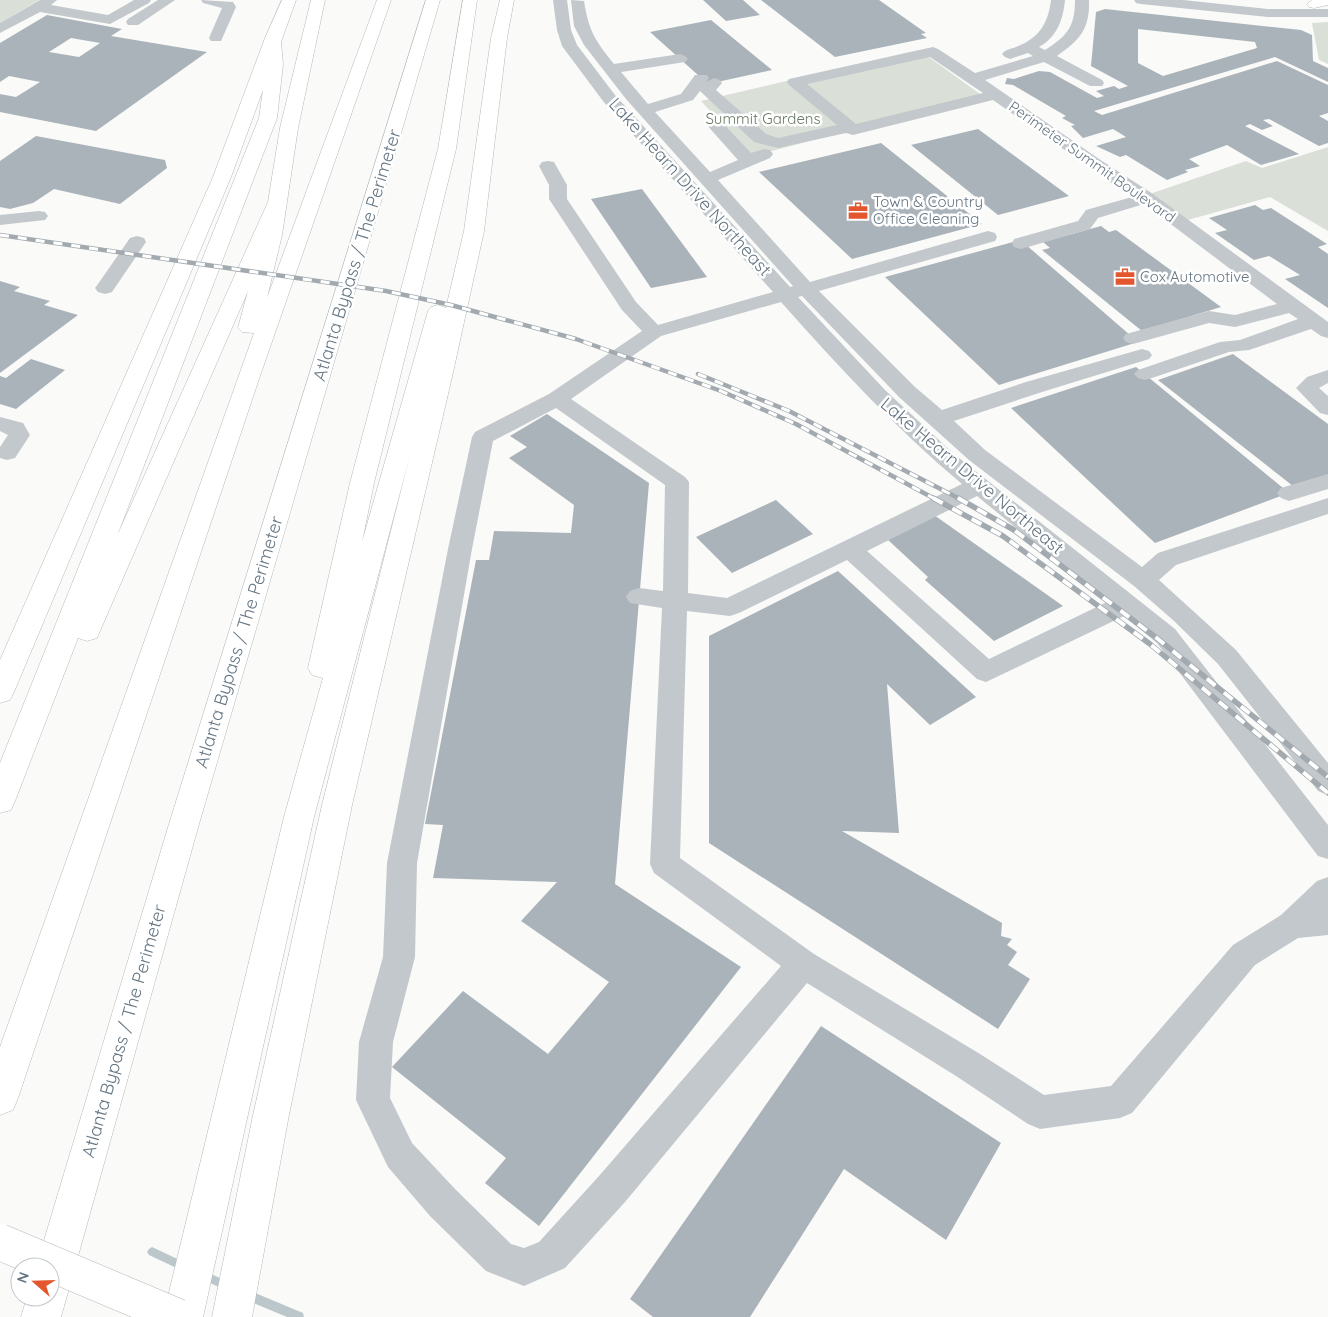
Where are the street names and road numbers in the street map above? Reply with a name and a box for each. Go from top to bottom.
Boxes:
street label: Lake Hearn Drive Northeast [604,93,777,281]
street label: Perimeter Summit Boulevard [1005,97,1179,226]
street label: Atlanta Bypass / The Perimeter [307,126,406,384]
street label: Lake Hearn Drive Northeast [876,392,1069,559]
street label: Atlanta Bypass / The Perimeter [189,513,288,771]
street label: Atlanta Bypass / The Perimeter [76,902,171,1160]

